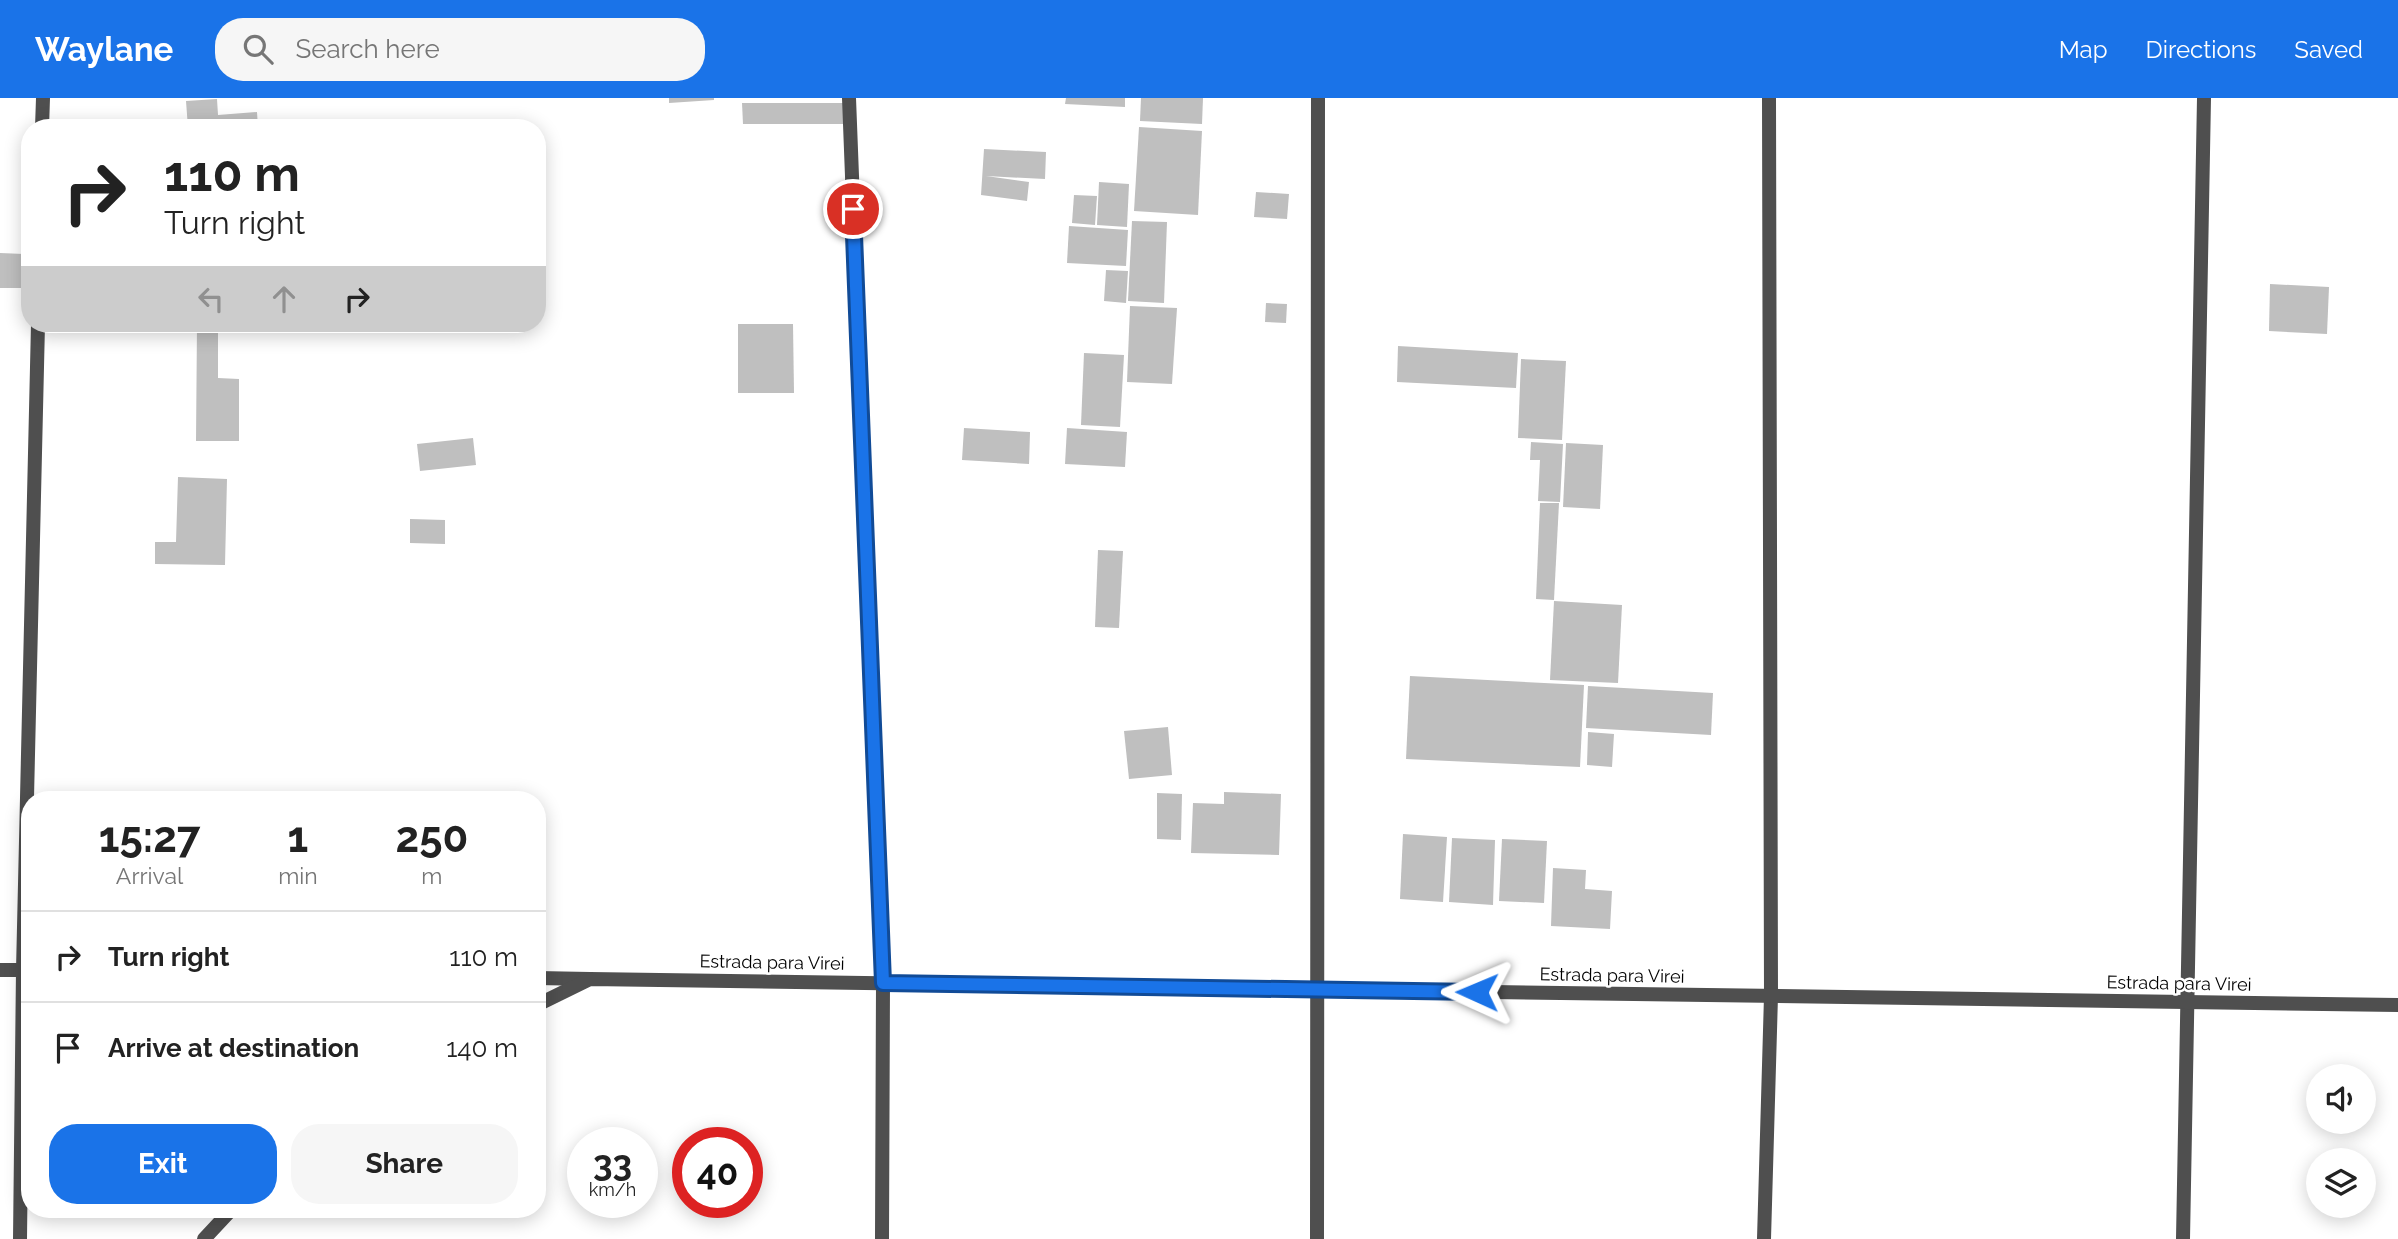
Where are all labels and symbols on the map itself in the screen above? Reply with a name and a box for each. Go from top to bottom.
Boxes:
pin [823,179,883,239]
street label: Estrada para Virei [699,950,845,974]
position arrow [1440,955,1514,1029]
street label: Estrada para Virei [1539,963,1685,987]
street label: Estrada para Virei [2106,971,2252,995]
speed limit sign: 40 [672,1127,763,1218]

